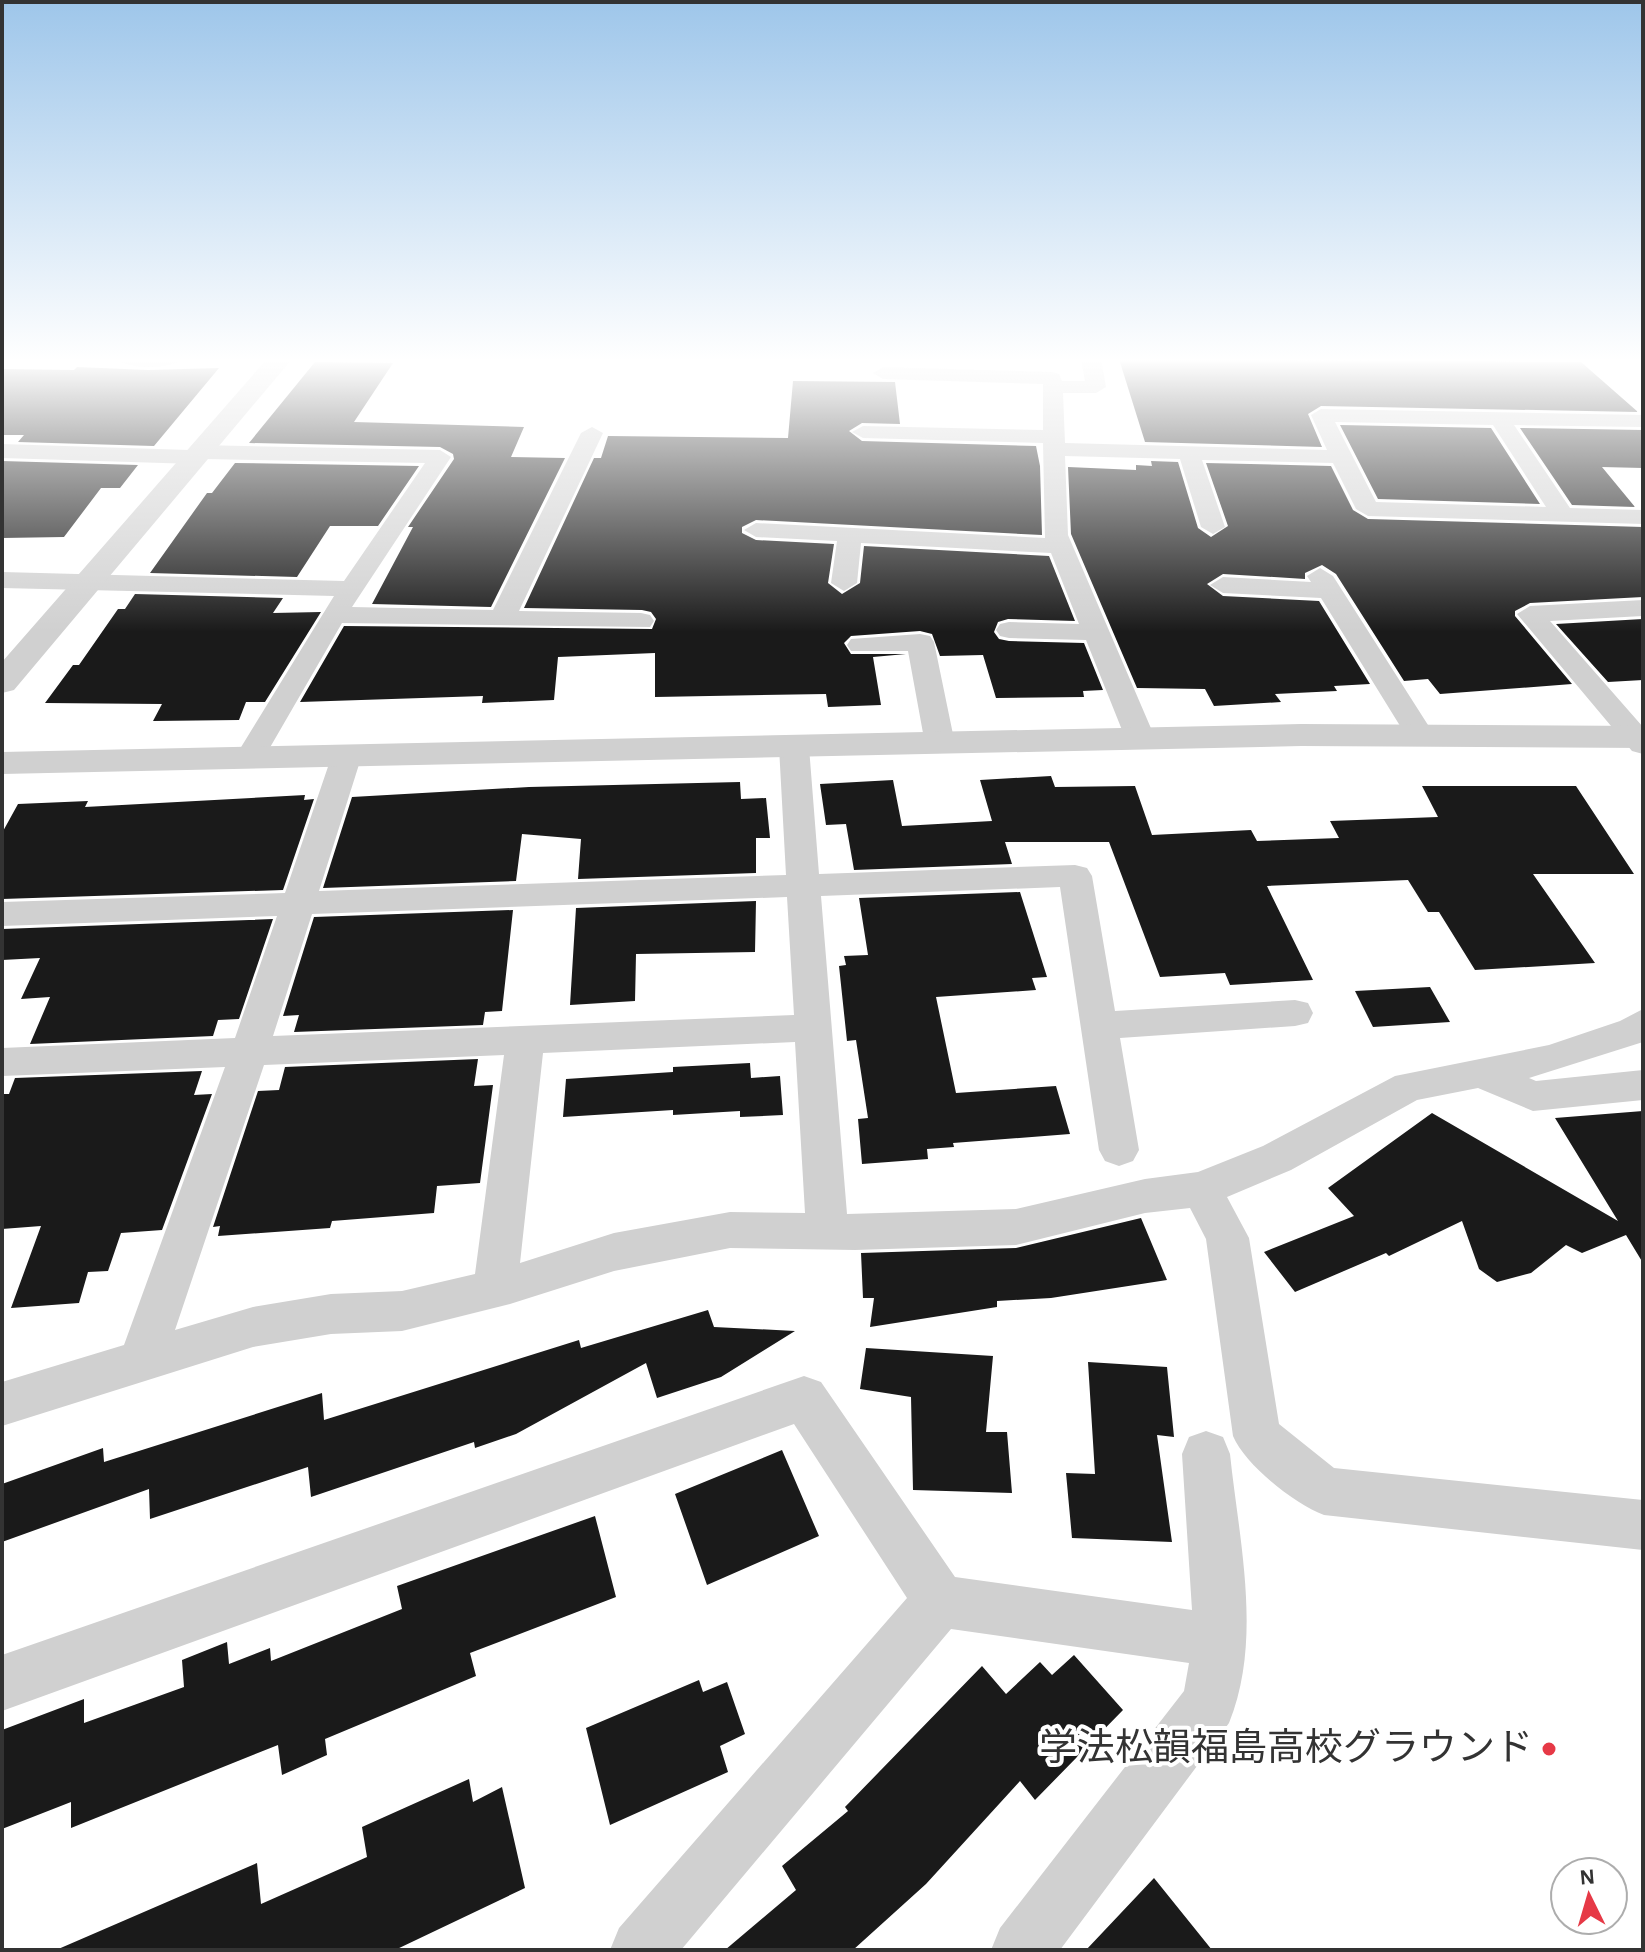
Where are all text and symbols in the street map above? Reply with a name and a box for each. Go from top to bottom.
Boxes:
place label: 学法松韻福島高校グラウンド [1039,1727,1533,1768]
marker: 学法松韻福島高校グラウンド [1540,1740,1558,1758]
north arrow [1549,1856,1629,1936]
text: N [1579,1865,1596,1889]

